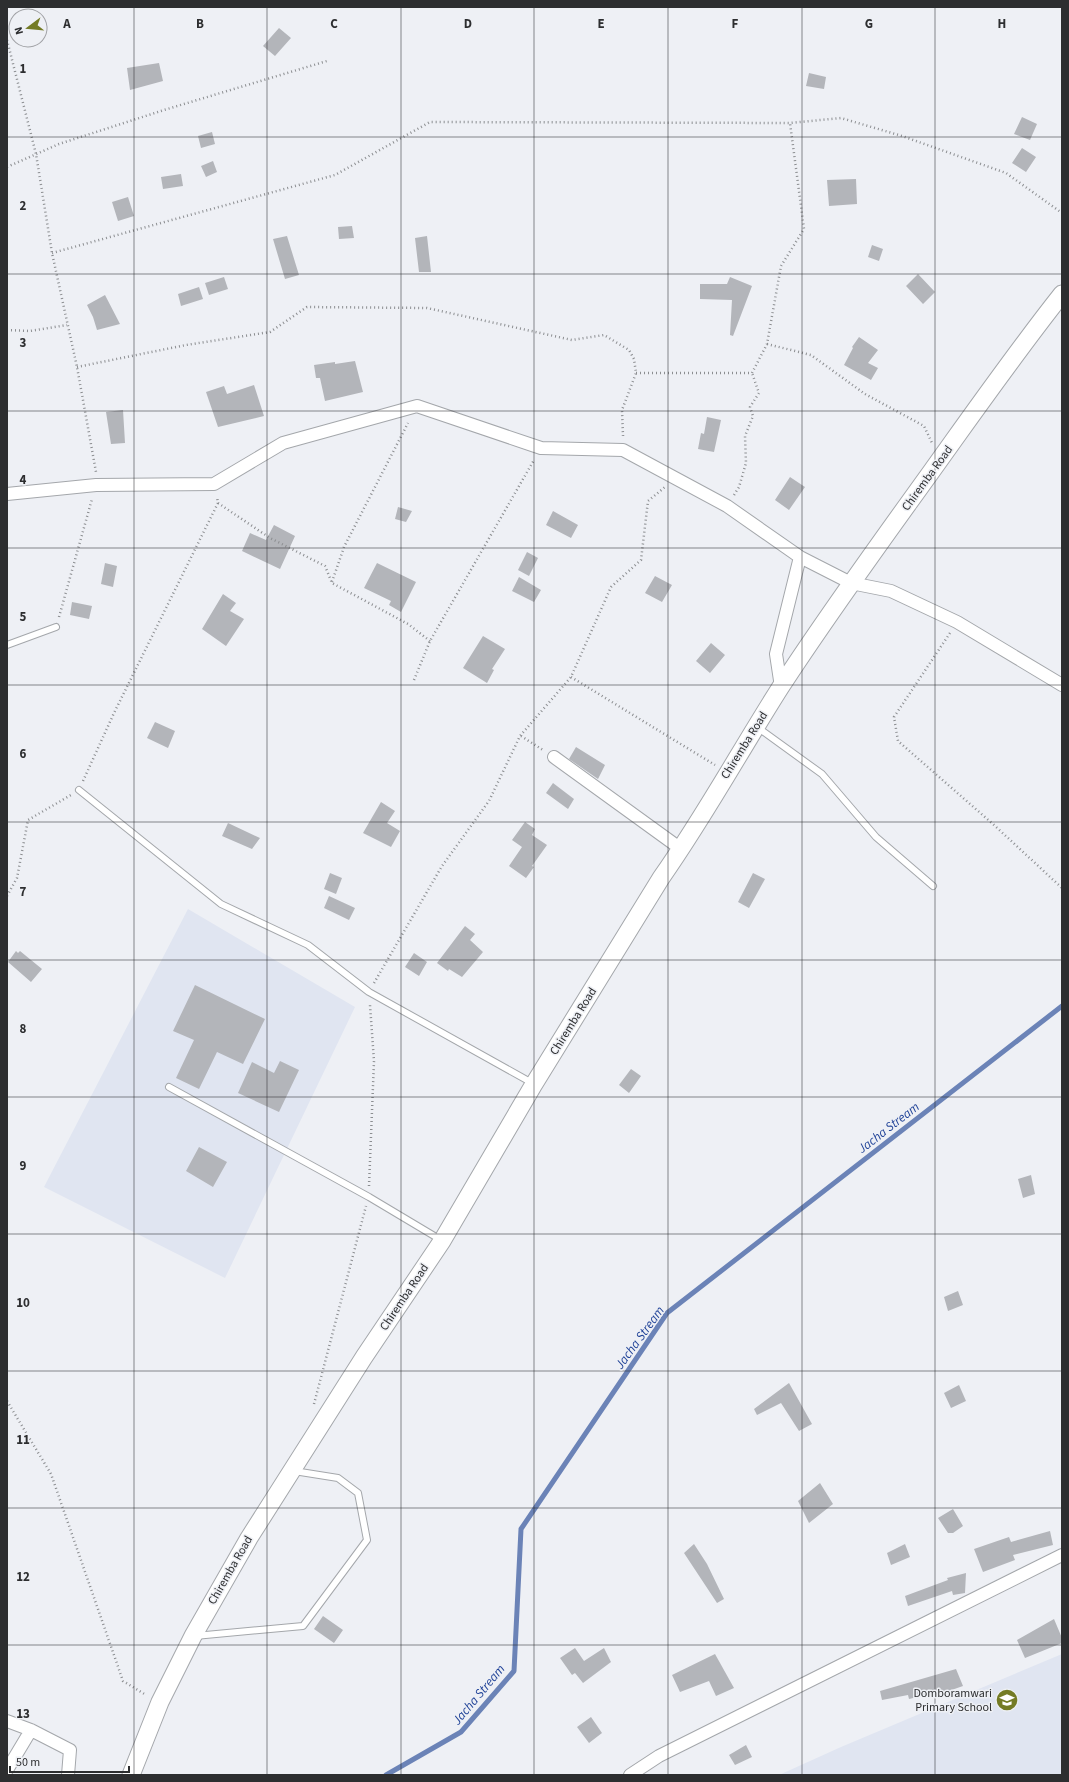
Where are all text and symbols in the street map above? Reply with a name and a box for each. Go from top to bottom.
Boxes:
north arrow [8,8,48,48]
text: A [62,15,71,33]
text: B [196,15,204,33]
text: C [330,15,338,33]
text: D [464,15,472,33]
text: E [597,15,605,33]
text: F [732,15,739,33]
text: G [865,15,873,33]
text: H [998,15,1006,33]
text: N [11,25,27,36]
text: 1 [20,60,27,78]
text: 2 [20,197,27,215]
text: 3 [20,334,27,352]
street label: Chiremba Road [898,442,957,514]
text: 4 [20,471,27,489]
text: 5 [20,608,27,626]
street label: Chiremba Road [717,708,772,782]
text: 6 [20,745,27,763]
text: 7 [20,883,27,901]
street label: Chiremba Road [546,984,601,1058]
text: 8 [20,1020,27,1038]
water label: Jacha Stream [853,1098,923,1158]
text: 9 [20,1157,27,1175]
street label: Chiremba Road [376,1261,433,1334]
text: 10 [16,1294,30,1312]
water label: Jacha Stream [610,1303,669,1373]
text: 11 [16,1431,30,1449]
street label: Chiremba Road [204,1533,257,1608]
text: 12 [16,1568,30,1586]
water label: Jacha Stream [448,1661,509,1729]
place label: Domboramwari Primary School [913,1685,992,1716]
school or university icon: Domboramwari Primary School [994,1687,1020,1713]
text: 13 [16,1705,30,1723]
scale bar [10,1748,129,1774]
text: 50 m [16,1754,40,1771]

